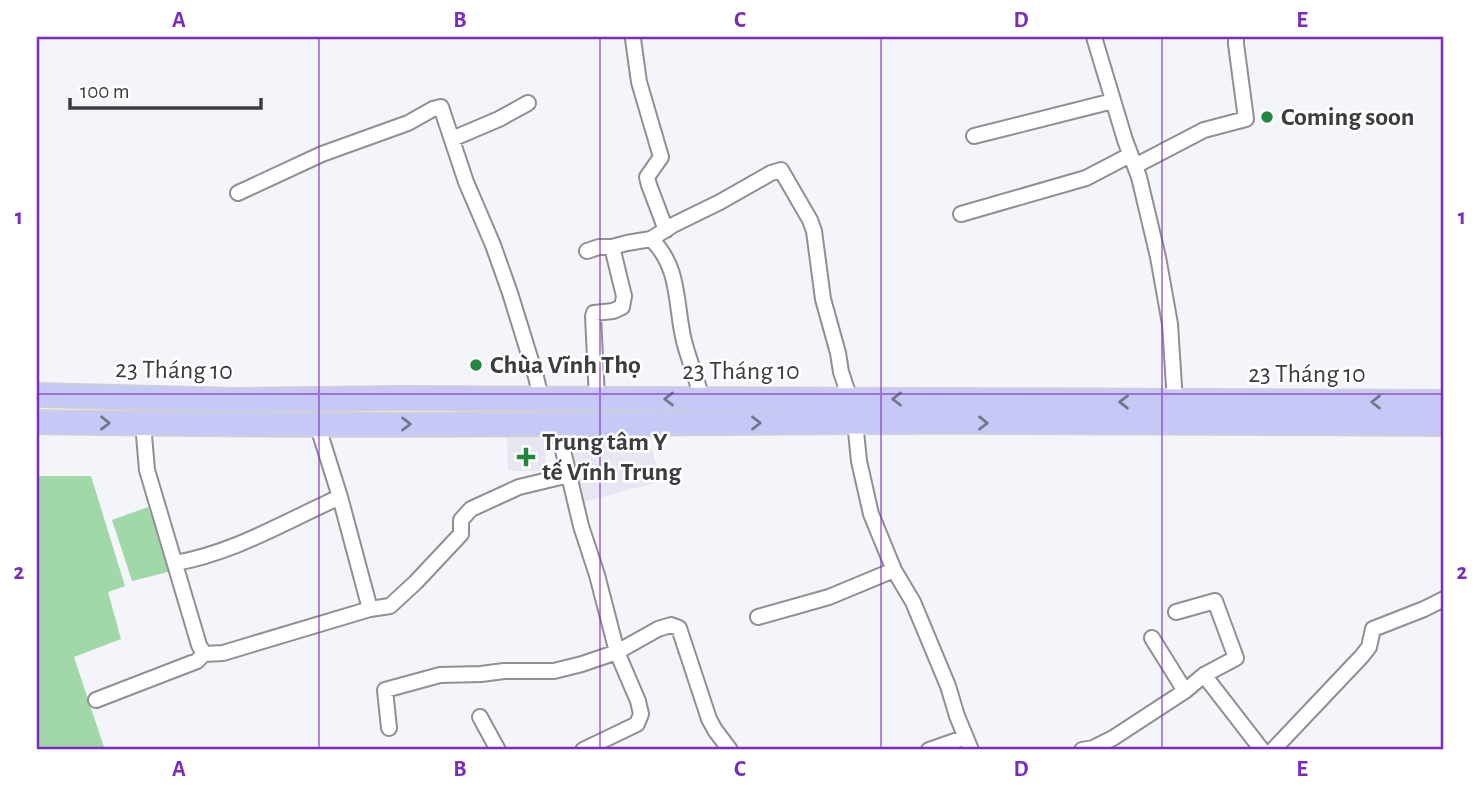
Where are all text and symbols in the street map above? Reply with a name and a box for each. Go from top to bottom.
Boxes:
text: A [172,9,186,32]
text: B [453,9,467,32]
text: C [734,9,746,32]
text: D [1013,9,1029,32]
text: E [1296,9,1308,32]
scale bar [70,66,261,110]
text: 100 m [80,81,130,102]
place label: Coming soon [1281,104,1414,130]
marker: Coming soon [1259,109,1275,125]
text: 1 [15,206,23,229]
text: 1 [1458,206,1466,229]
place label: Chùa Vĩnh Thọ [490,352,641,378]
street label: 23 Tháng 10 [115,356,233,384]
marker: Chùa Vĩnh Thọ [468,357,484,373]
street label: 23 Tháng 10 [682,358,800,384]
street label: 23 Tháng 10 [1248,361,1366,387]
one-way arrow [663,391,674,407]
one-way arrow [891,392,902,407]
one-way arrow [1118,394,1129,409]
one-way arrow [1370,394,1381,410]
one-way arrow [100,415,111,431]
one-way arrow [751,415,762,431]
one-way arrow [979,415,989,431]
one-way arrow [401,416,412,432]
place label: Trung tâm Y tế Vĩnh Trung [542,429,682,485]
marker: Trung tâm Y tế Vĩnh Trung [516,447,536,467]
text: 2 [14,561,25,584]
text: 2 [1457,561,1468,584]
text: A [172,758,186,781]
text: B [453,758,467,781]
text: C [734,758,746,781]
text: D [1013,758,1029,781]
text: E [1296,758,1308,781]

